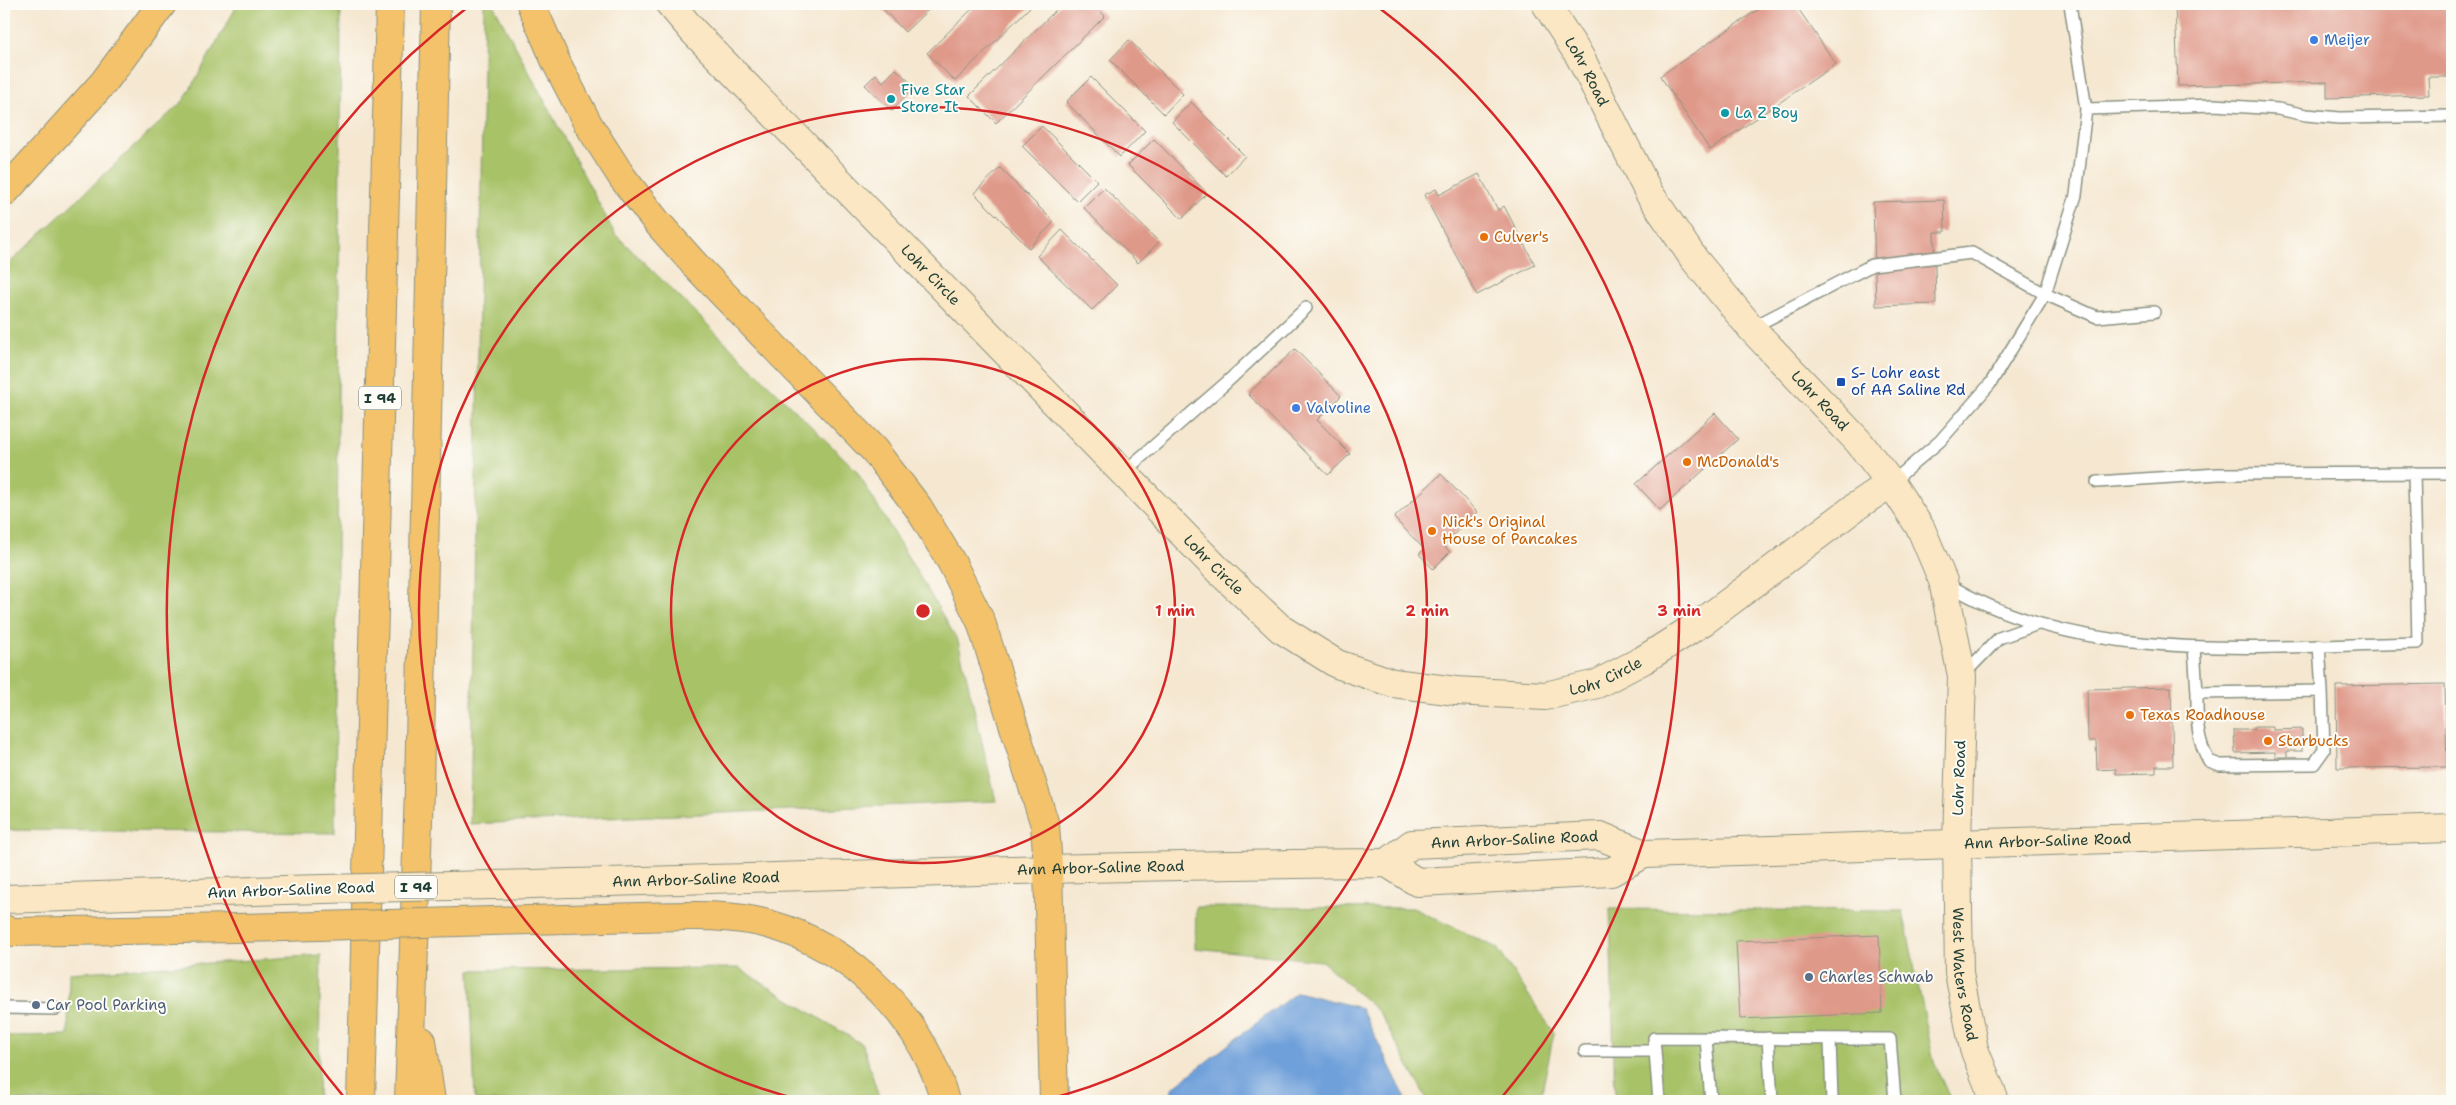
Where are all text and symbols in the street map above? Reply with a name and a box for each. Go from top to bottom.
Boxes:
place label: Meijer [2324,30,2370,50]
street label: Lohr Road [1560,33,1614,110]
marker: Meijer [2308,34,2320,46]
place label: Five Star Store It [901,80,965,117]
marker: Five Star Store It [885,93,897,105]
place label: La Z Boy [1735,103,1798,123]
marker: La Z Boy [1719,107,1731,119]
place label: Culver's [1494,227,1549,247]
marker: Culver's [1478,231,1490,243]
street label: Lohr Circle [896,240,965,310]
place label: S- Lohr east of AA Saline Rd [1851,363,1966,400]
street label: Lohr Road [1787,366,1854,435]
marker: S- Lohr east of AA Saline Rd [1835,376,1847,388]
road number: I 94 [359,386,401,409]
place label: Valvoline [1306,398,1371,418]
marker: Valvoline [1290,402,1302,414]
place label: McDonald's [1697,452,1779,472]
marker: McDonald's [1681,456,1693,468]
place label: Nick's Original House of Pancakes [1442,512,1578,549]
marker: Nick's Original House of Pancakes [1426,525,1438,537]
street label: Lohr Circle [1179,530,1248,599]
text: 1 min [1155,601,1195,621]
text: 2 min [1405,601,1449,621]
text: 3 min [1657,601,1701,621]
centre of rings [914,602,932,620]
street label: Lohr Circle [1567,652,1645,700]
place label: Texas Roadhouse [2140,705,2265,725]
marker: Texas Roadhouse [2124,709,2136,721]
place label: Starbucks [2278,731,2349,751]
marker: Starbucks [2262,735,2274,747]
street label: Lohr Road [1948,739,1970,816]
street label: Ann Arbor-Saline Road [1430,826,1599,853]
street label: Ann Arbor-Saline Road [1964,828,2132,854]
street label: Ann Arbor-Saline Road [1017,856,1185,880]
street label: Ann Arbor-Saline Road [612,867,780,892]
road number: I 94 [395,876,437,899]
street label: Ann Arbor-Saline Road [207,877,375,903]
street label: West Waters Road [1948,907,1982,1043]
place label: Charles Schwab [1819,967,1934,987]
marker: Charles Schwab [1803,971,1815,983]
place label: Car Pool Parking [46,995,166,1015]
marker: Car Pool Parking [30,999,42,1011]

